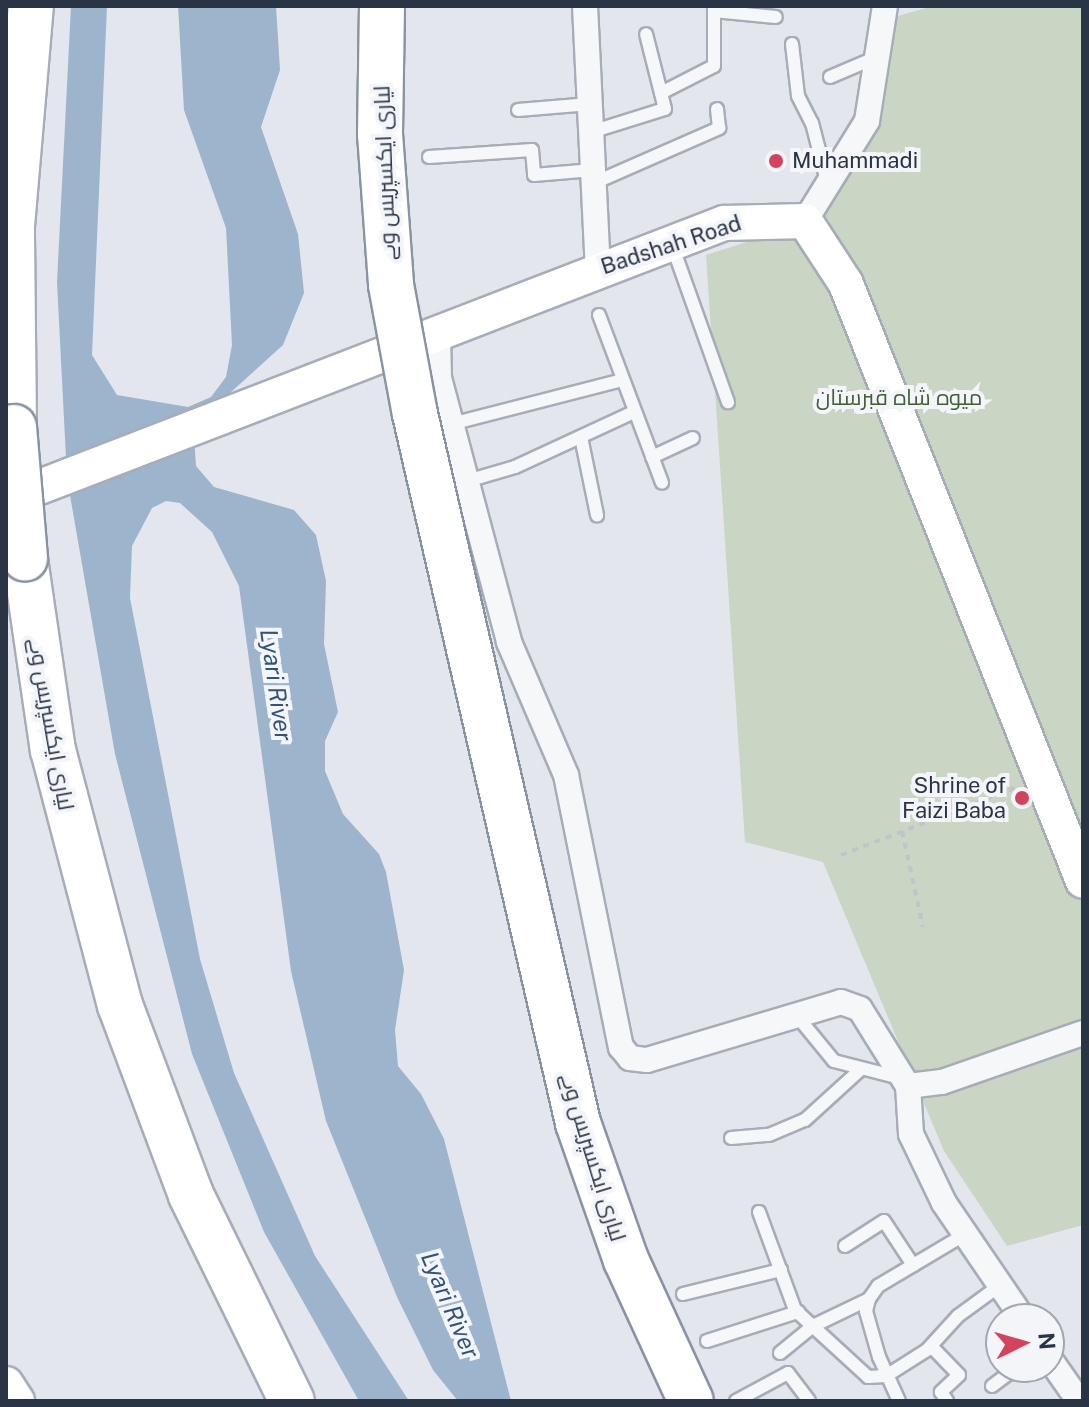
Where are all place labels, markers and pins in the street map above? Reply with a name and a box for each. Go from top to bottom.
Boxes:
place label: Muhammadi [792,148,918,174]
marker: Muhammadi [767,152,785,170]
place label: Shrine of Faizi Baba [902,772,1006,824]
marker: Shrine of Faizi Baba [1013,789,1031,807]

